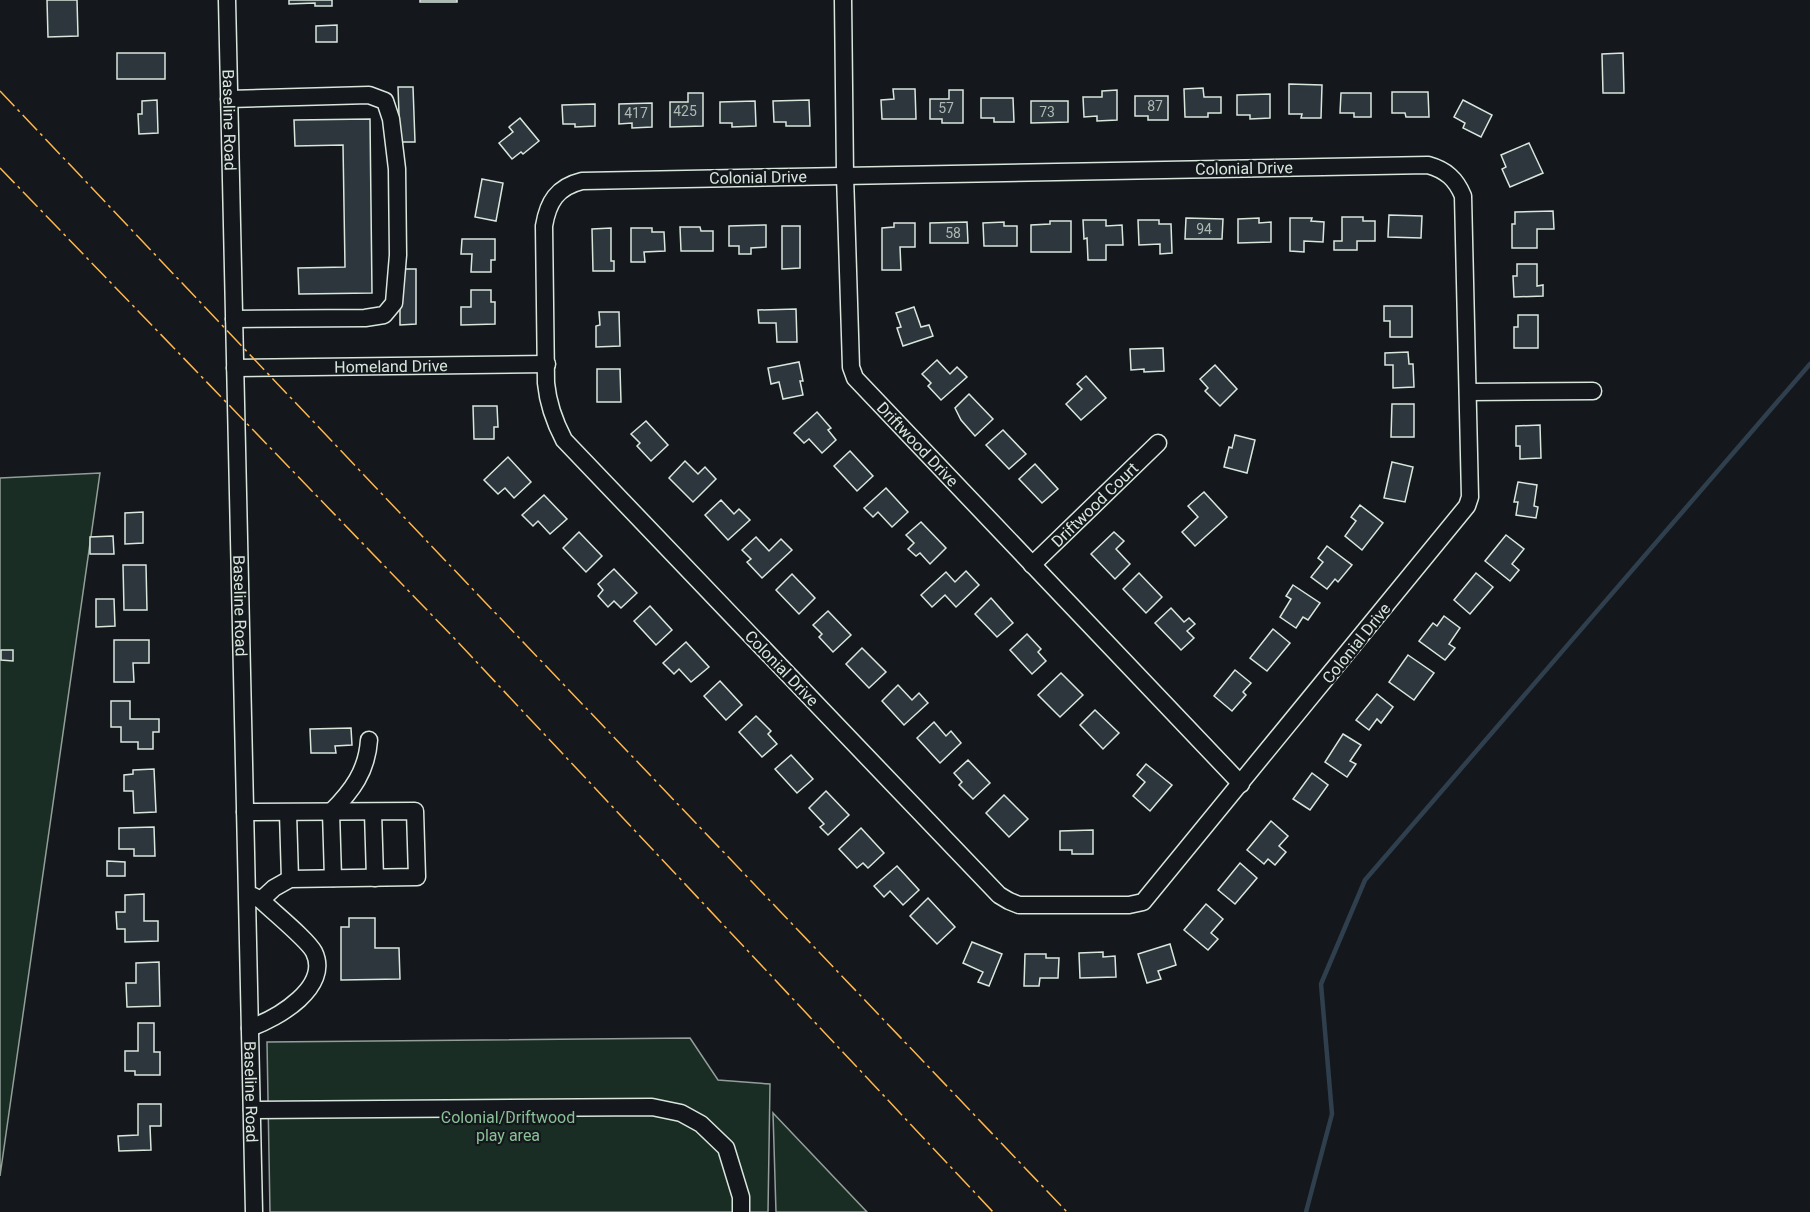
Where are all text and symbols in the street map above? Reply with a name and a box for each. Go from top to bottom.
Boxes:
street label: Baseline Road [219,69,240,171]
house number: 87 [1147,98,1163,114]
house number: 57 [938,100,954,116]
house number: 425 [673,103,697,119]
house number: 73 [1039,104,1055,120]
house number: 417 [624,105,648,121]
street label: Colonial Drive [1195,158,1293,179]
street label: Colonial Drive [709,167,807,188]
house number: 94 [1196,221,1212,237]
house number: 58 [945,225,961,241]
street label: Homeland Drive [334,356,448,377]
street label: Driftwood Drive [873,398,962,491]
street label: Driftwood Court [1048,459,1142,551]
street label: Baseline Road [229,555,251,657]
street label: Colonial Drive [1318,599,1395,687]
street label: Colonial Drive [741,627,822,710]
street label: Baseline Road [240,1041,261,1143]
park label: Colonial/Driftwood play area [441,1108,575,1145]

